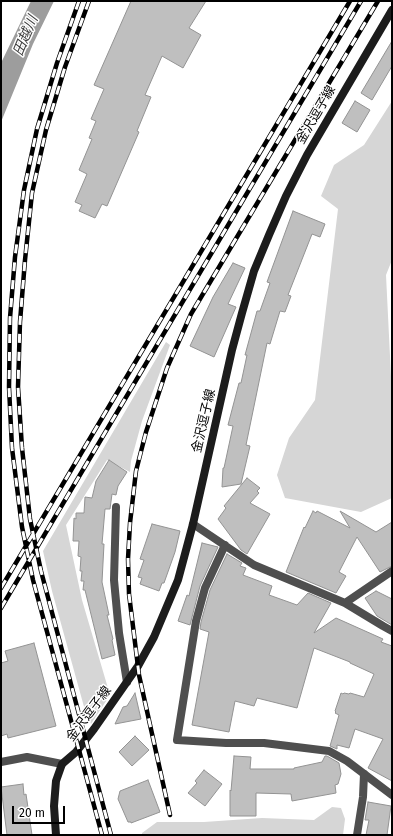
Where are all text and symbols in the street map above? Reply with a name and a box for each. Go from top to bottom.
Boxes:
water label: 田越川 [10,13,42,59]
street label: 金沢逗子線 [293,83,339,147]
street label: 金沢逗子線 [189,388,219,454]
street label: 金沢逗子線 [63,683,115,745]
scale bar [14,798,67,824]
text: 20 m [19,806,45,820]

